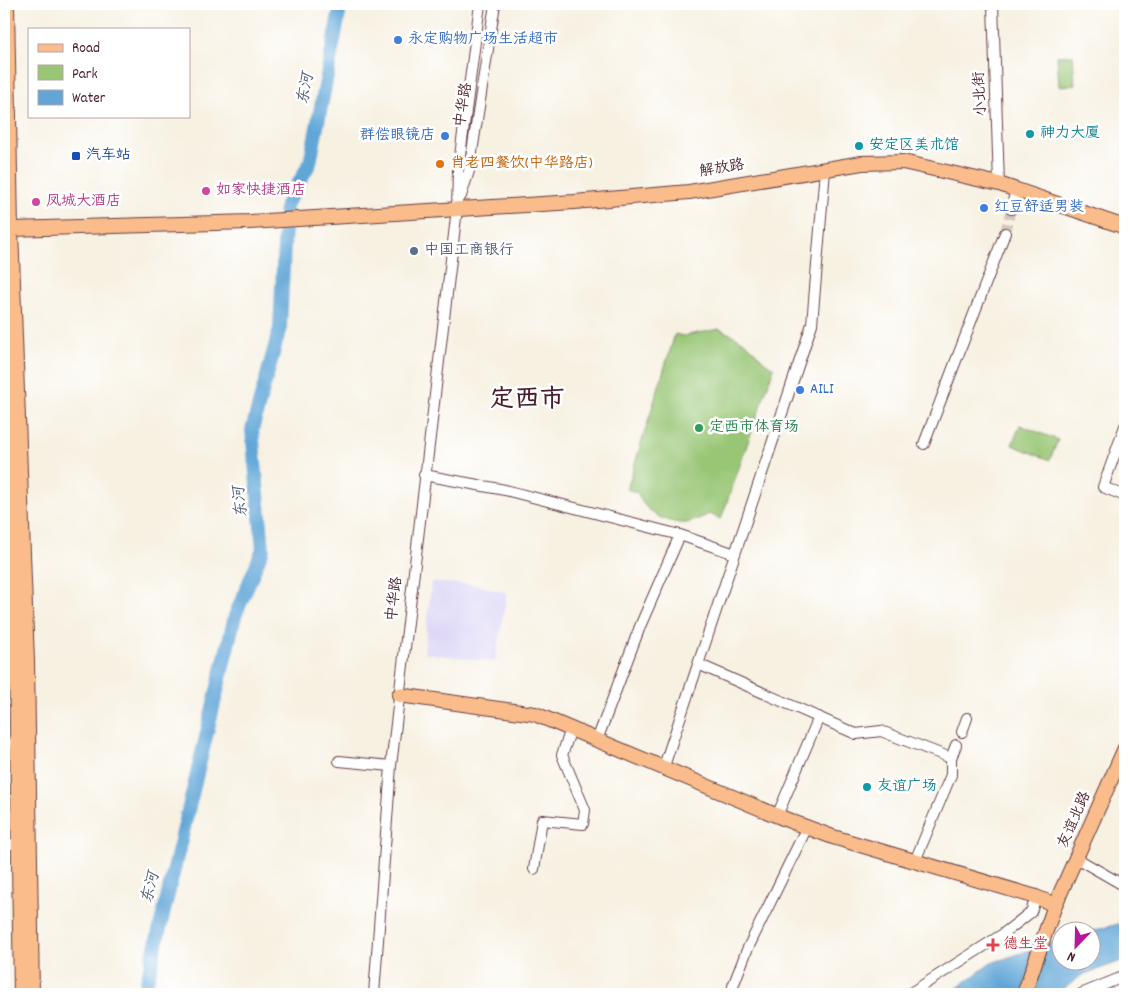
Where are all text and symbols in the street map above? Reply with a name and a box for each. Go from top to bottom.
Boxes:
legend [28,28,190,118]
place label: 永定购物广场生活超市 [408,29,558,51]
marker: 永定购物广场生活超市 [392,34,404,46]
text: Road [72,38,100,60]
text: Park [72,64,98,86]
water label: 东河 [292,68,321,107]
street label: 小北街 [969,71,993,117]
street label: 中华路 [450,81,478,129]
text: Water [72,88,106,110]
place label: 神力大厦 [1040,123,1100,145]
place label: 群偿眼镜店 [360,125,435,147]
marker: 神力大厦 [1024,128,1036,140]
marker: 群偿眼镜店 [439,130,451,142]
place label: 安定区美术馆 [869,135,959,157]
marker: 安定区美术馆 [853,140,865,152]
place label: 汽车站 [86,145,131,167]
marker: 汽车站 [70,150,82,162]
place label: 肖老四餐饮(中华路店) [450,153,593,175]
street label: 解放路 [698,154,746,184]
marker: 肖老四餐饮(中华路店) [434,158,446,170]
place label: 如家快捷酒店 [216,180,306,202]
marker: 如家快捷酒店 [200,185,212,197]
place label: 凤城大酒店 [46,191,121,213]
marker: 凤城大酒店 [30,196,42,208]
place label: 红豆舒适男装 [994,197,1084,219]
marker: 红豆舒适男装 [978,202,990,214]
place label: 中国工商银行 [424,240,514,262]
marker: 中国工商银行 [408,245,420,257]
place label: AILI [810,379,834,401]
district label: 定西市 [489,383,565,419]
marker: AILI [794,384,806,396]
place label: 定西市体育场 [709,417,799,439]
marker: 定西市体育场 [693,422,705,434]
water label: 东河 [228,482,254,519]
street label: 中华路 [381,575,409,623]
place label: 友谊广场 [877,776,937,798]
marker: 友谊广场 [861,781,873,793]
street label: 友谊北路 [1053,788,1097,852]
water label: 东河 [136,867,167,906]
north arrow [1052,920,1102,970]
place label: 德生堂 [1003,934,1048,956]
marker: 德生堂 [987,939,999,951]
text: N [1065,946,1079,967]

